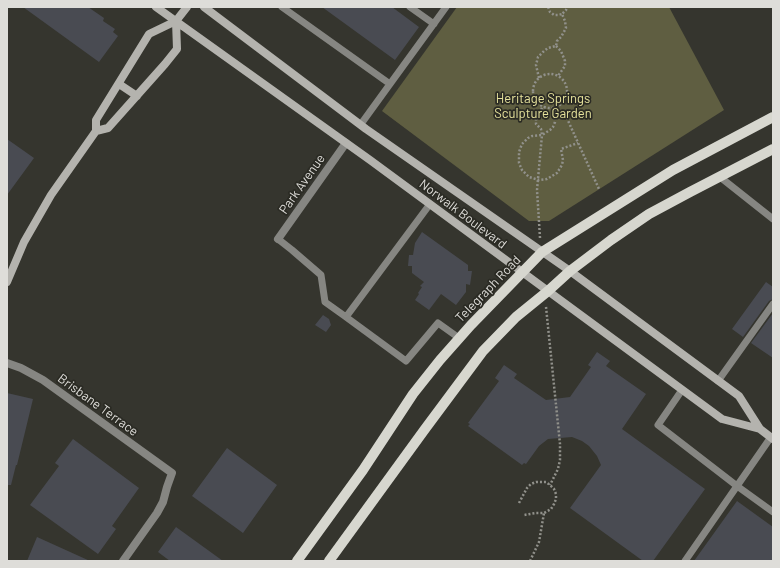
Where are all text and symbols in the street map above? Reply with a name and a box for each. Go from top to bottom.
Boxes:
park label: Heritage Springs Sculpture Garden [494,91,592,122]
street label: Park Avenue [276,151,328,217]
street label: Norwalk Boulevard [416,176,510,252]
street label: Telegraph Road [452,252,524,326]
street label: Brisbane Terrace [55,371,141,439]

